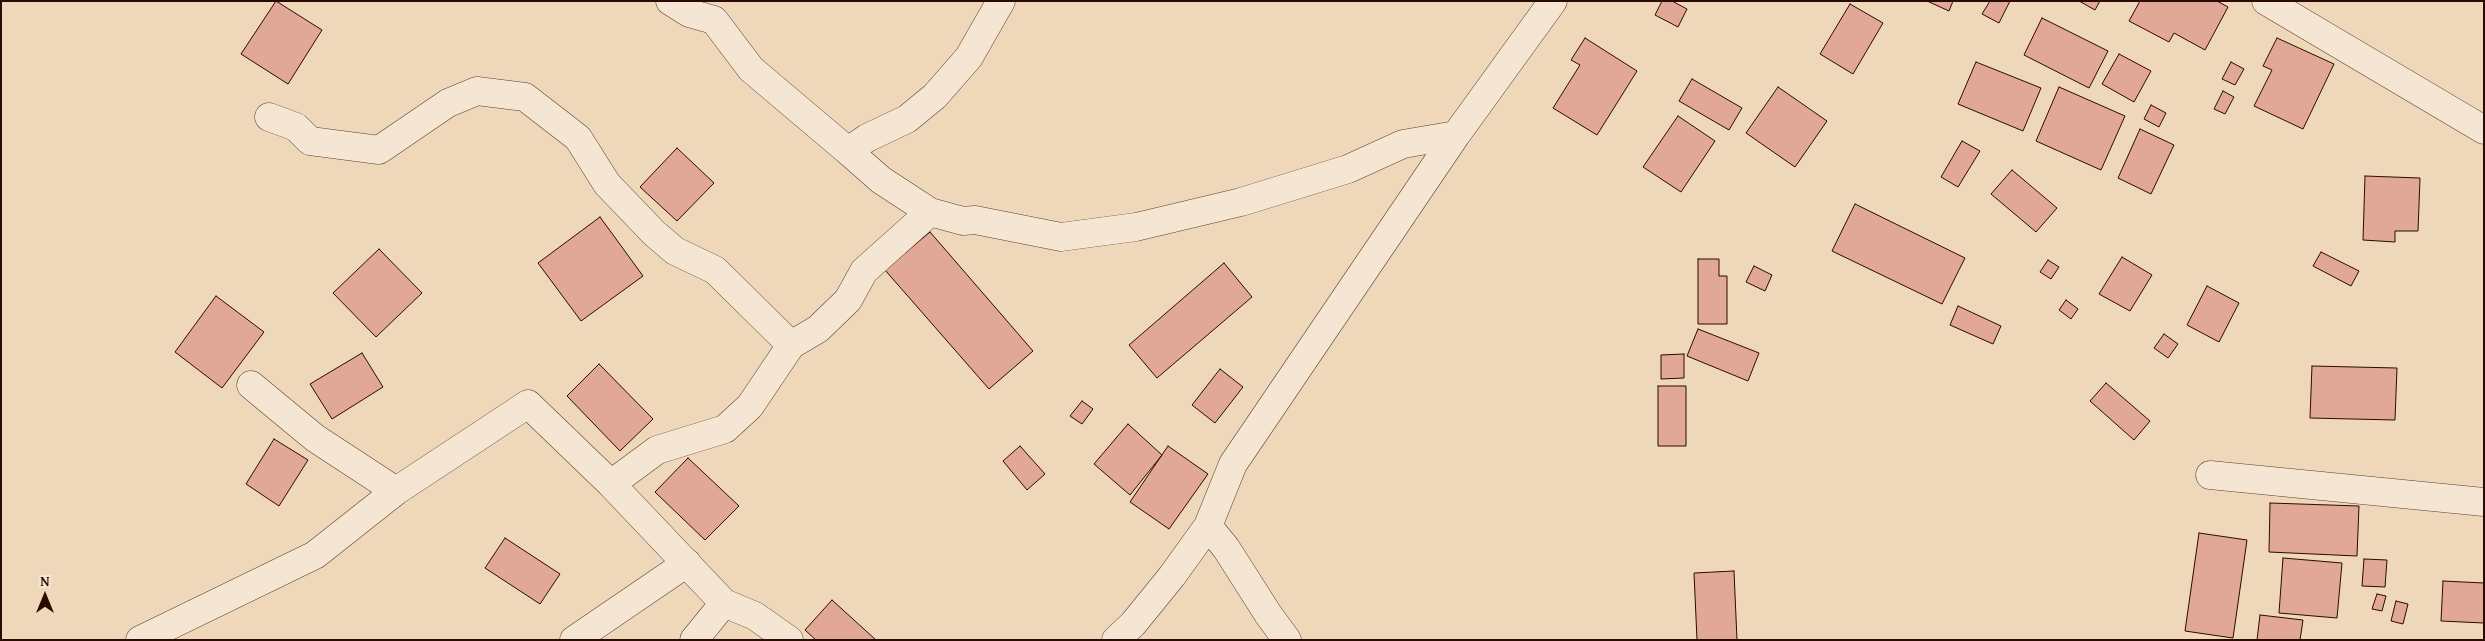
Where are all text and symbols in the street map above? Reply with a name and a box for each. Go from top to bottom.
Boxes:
north arrow [20,571,70,621]
text: N [40,571,50,591]

